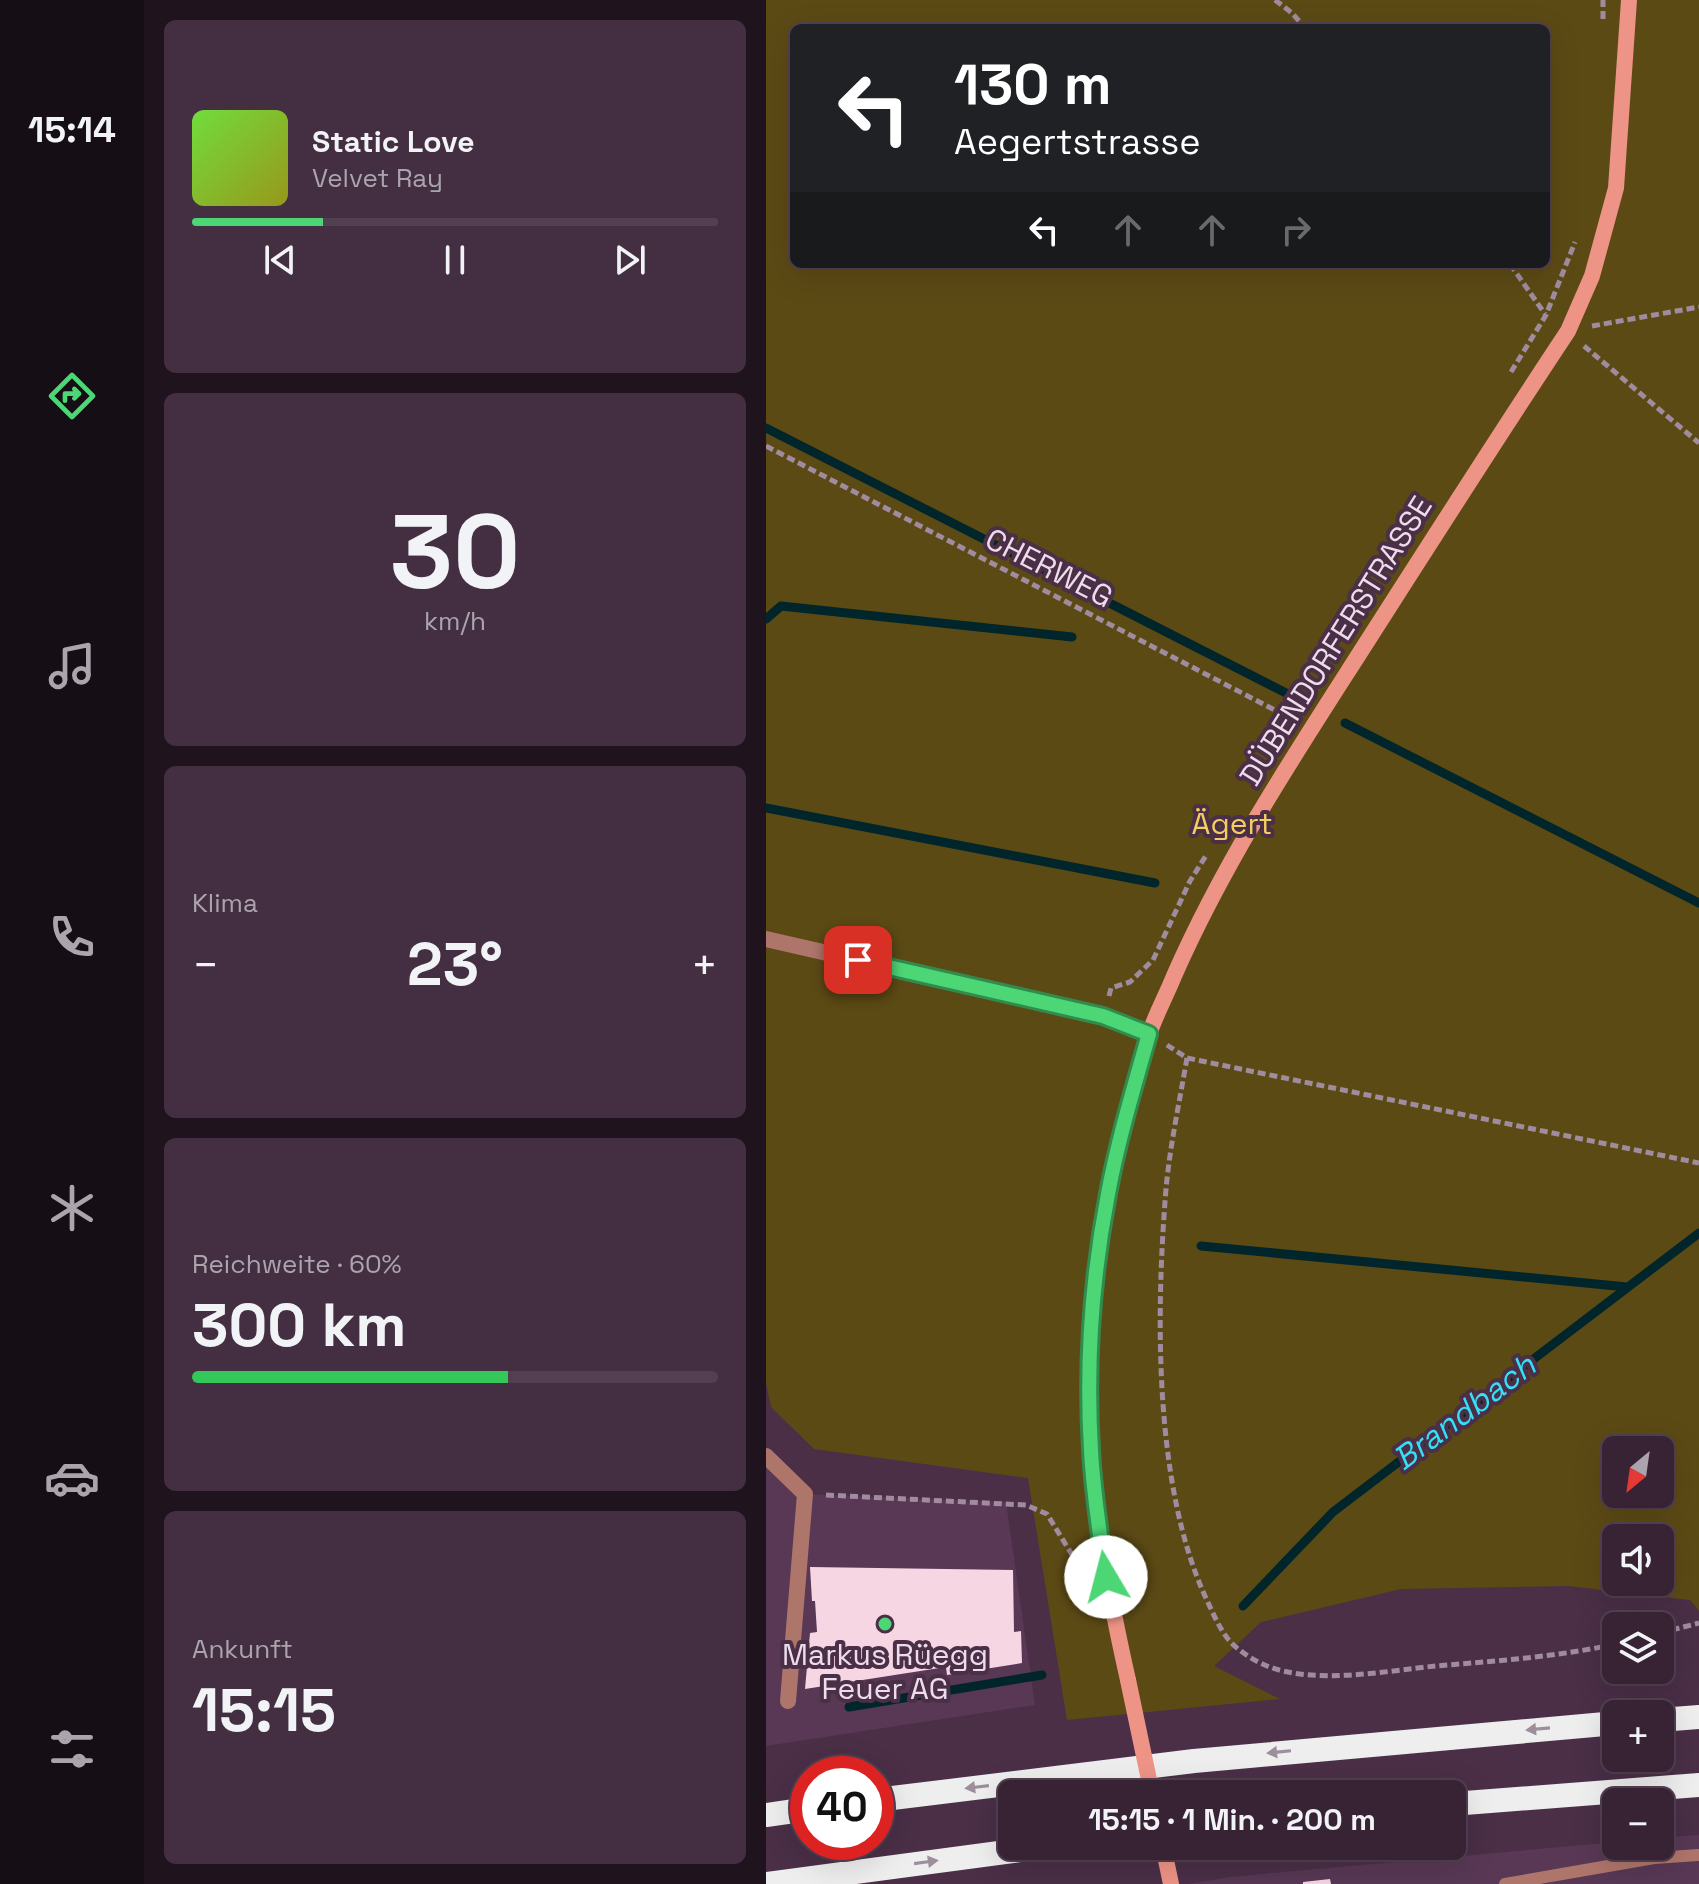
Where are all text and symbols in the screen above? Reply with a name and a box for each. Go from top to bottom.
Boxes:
text: 130 m [954,49,1112,120]
icon: left [822,56,926,160]
text: 15:14 [28,107,116,153]
text: Aegertstrasse [954,119,1200,165]
text: Static Love [312,122,475,161]
text: Velvet Ray [312,161,443,195]
icon: left [1022,208,1066,252]
icon: ahead [1106,208,1150,252]
icon: ahead [1190,208,1234,252]
icon: right [1274,208,1318,252]
icon: previous [258,238,302,282]
icon: pause [433,238,477,282]
icon: next [608,238,652,282]
icon: directions [44,368,100,424]
text: 30 [390,486,520,618]
street label: DÜBENDORFERSTRASSE [1231,489,1441,793]
street label: CHERWEG [979,519,1119,616]
text: km/h [424,604,486,638]
icon: music [44,638,100,694]
park label: Ägert [1191,804,1273,843]
text: Klima [192,886,258,920]
icon: phone [44,909,100,965]
text: 23° [407,926,503,1003]
pin [824,926,892,994]
text: − [192,937,219,993]
text: + [691,937,718,993]
icon: arrive [836,938,880,982]
icon: climate [44,1180,100,1236]
text: Reichweite · 60% [192,1247,402,1281]
text: 300 km [192,1287,407,1364]
water label: Brandbach [1385,1344,1544,1479]
north arrow [1602,1436,1674,1508]
map controls [1602,1436,1674,1860]
icon: car [44,1450,100,1506]
button: sound [1602,1524,1674,1596]
position arrow [1064,1535,1148,1619]
button: layers [1602,1612,1674,1684]
marker: Markus Rüegg Feuer AG [876,1615,894,1633]
text: Ankunft [192,1632,293,1666]
place label: Markus Rüegg Feuer AG [782,1635,988,1708]
text: 15:15 [192,1672,336,1749]
button: + [1602,1700,1674,1772]
icon: filters [44,1721,100,1777]
one-way arrow [1525,1723,1550,1736]
one-way arrow [1266,1746,1291,1759]
speed limit sign: 40 [790,1756,894,1860]
one-way arrow [965,1780,990,1793]
button: − [1602,1788,1674,1860]
text: 15:15 · 1 Min. · 200 m [1088,1800,1376,1839]
one-way arrow [914,1855,939,1868]

